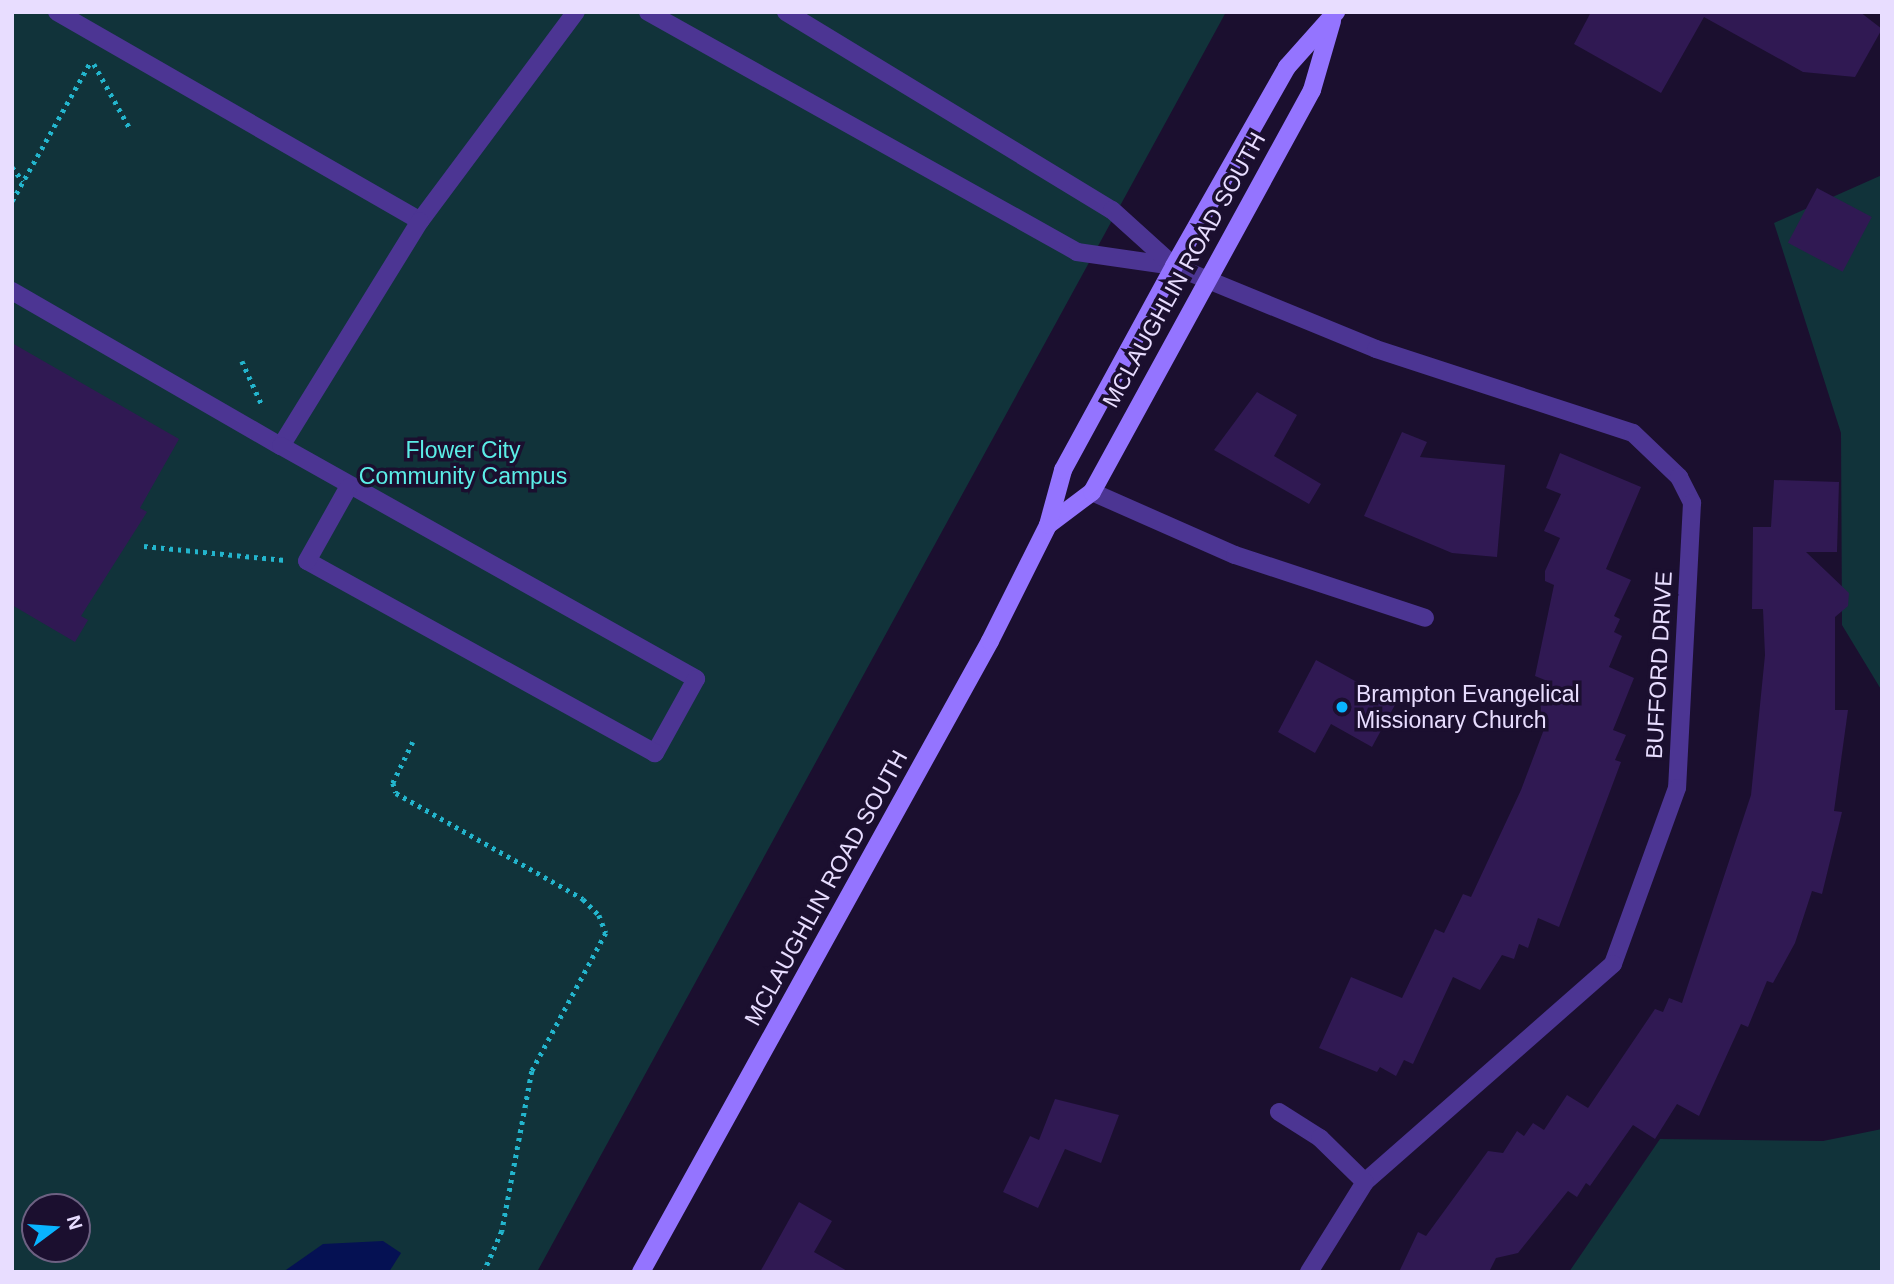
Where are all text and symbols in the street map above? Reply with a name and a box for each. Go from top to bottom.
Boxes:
street label: MCLAUGHLIN ROAD SOUTH [1097,128,1271,412]
park label: Flower City Community Campus [359,436,567,490]
street label: BUFFORD DRIVE [1640,570,1678,760]
place label: Brampton Evangelical Missionary Church [1356,680,1580,734]
marker: Brampton Evangelical Missionary Church [1334,699,1350,715]
street label: MCLAUGHLIN ROAD SOUTH [739,746,913,1030]
north arrow [21,1193,91,1263]
text: N [63,1213,87,1232]

